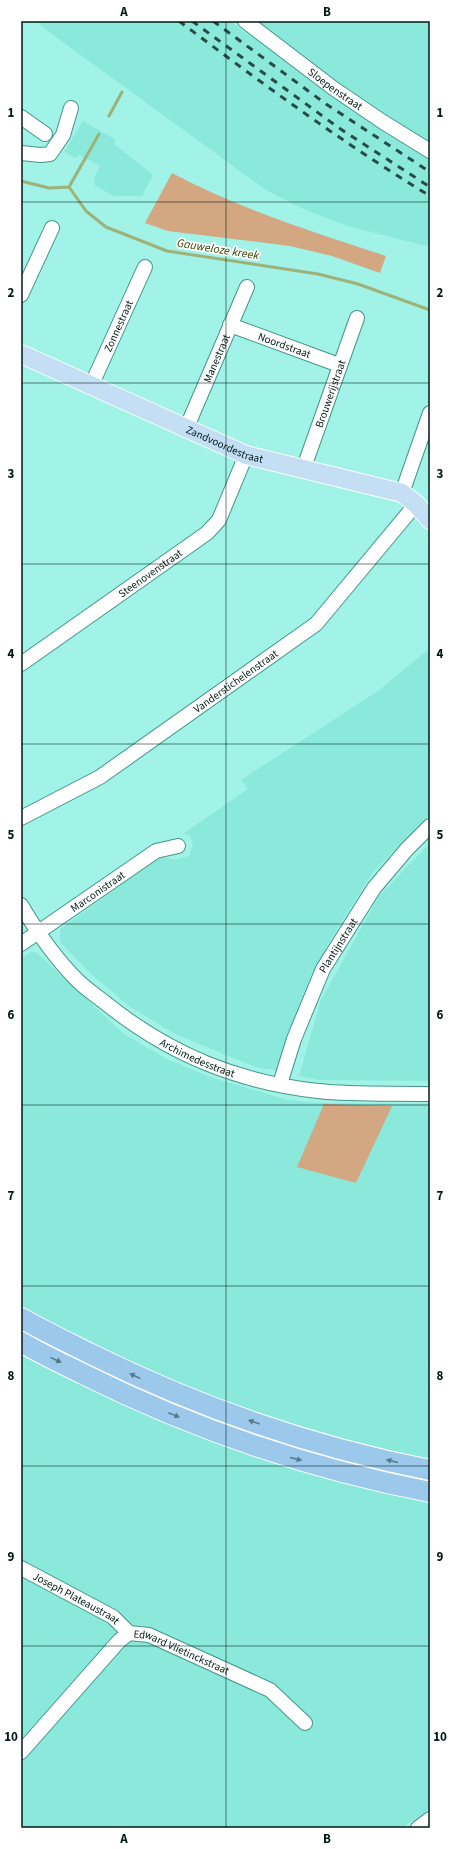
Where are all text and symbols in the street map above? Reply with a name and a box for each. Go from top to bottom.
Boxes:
text: A [119,3,128,21]
text: B [323,3,331,21]
street label: Sloepenstraat [305,64,366,114]
text: 1 [8,104,15,122]
text: 1 [437,104,444,122]
water label: Gauweloze kreek [176,235,260,264]
text: 2 [8,284,15,302]
text: 2 [437,284,444,302]
street label: Zonnestraat [100,297,137,354]
street label: Noordstraat [256,329,313,362]
street label: Manestraat [200,332,234,385]
street label: Brouwerijstraat [312,358,350,430]
street label: Zandvoordestraat [184,422,265,467]
text: 3 [8,465,15,483]
text: 3 [437,465,444,483]
street label: Steenovenstraat [115,546,186,601]
text: 4 [8,645,15,663]
text: 4 [437,645,444,663]
street label: Vanderstichelenstraat [190,646,281,717]
text: 5 [8,826,15,844]
text: 5 [437,826,444,844]
street label: Marconistraat [68,867,128,916]
street label: Plantijnstraat [315,915,361,976]
text: 6 [8,1006,15,1024]
text: 6 [437,1006,444,1024]
street label: Archimedesstraat [157,1035,237,1081]
text: 7 [8,1187,15,1205]
text: 7 [437,1187,444,1205]
one-way arrow [50,1357,61,1363]
text: 8 [8,1367,15,1385]
text: 8 [437,1367,444,1385]
one-way arrow [130,1373,141,1379]
one-way arrow [168,1412,180,1418]
one-way arrow [247,1419,259,1425]
one-way arrow [290,1456,302,1462]
one-way arrow [386,1458,398,1464]
text: 9 [8,1548,15,1566]
text: 9 [437,1548,444,1566]
street label: Joseph Plateaustraat [30,1569,123,1628]
street label: Edward Vlietinckstraat [133,1626,232,1679]
text: 10 [4,1728,18,1746]
text: 10 [433,1728,447,1746]
text: A [119,1830,128,1848]
text: B [323,1830,331,1848]

